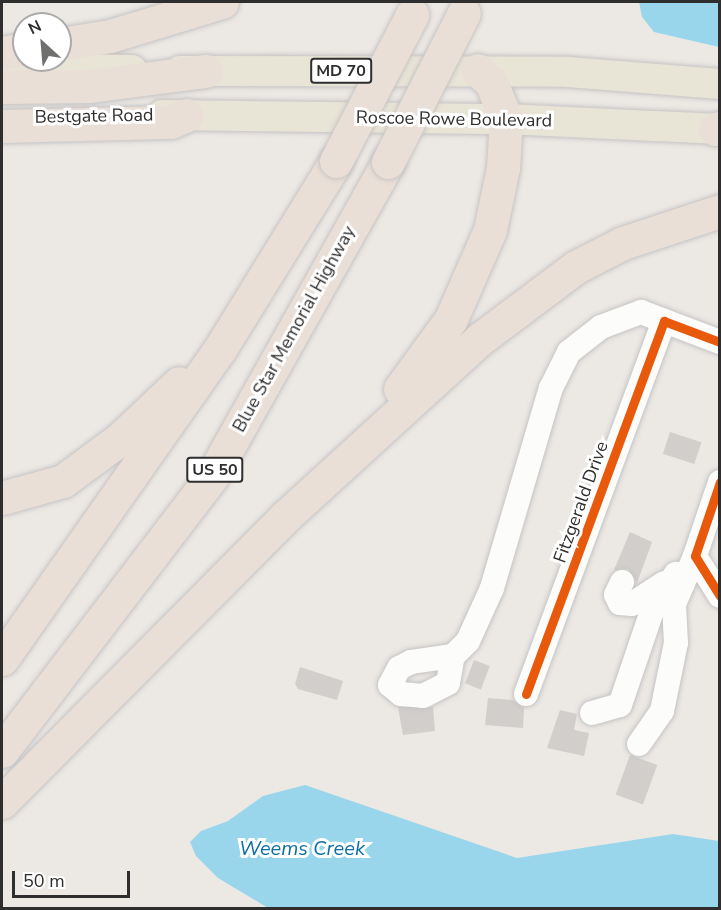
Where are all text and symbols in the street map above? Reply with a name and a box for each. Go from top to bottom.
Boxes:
north arrow [12,12,72,72]
text: N [25,15,45,40]
road number: MD 70 [310,58,372,84]
street label: Bestgate Road [34,104,154,128]
street label: Roscoe Rowe Boulevard [356,106,552,132]
street label: Blue Star Memorial Highway [228,222,360,436]
street label: Fitzgerald Drive [549,438,613,566]
road number: US 50 [185,457,245,483]
water label: Weems Creek [239,836,365,860]
scale bar [15,859,134,897]
text: 50 m [23,869,65,893]

